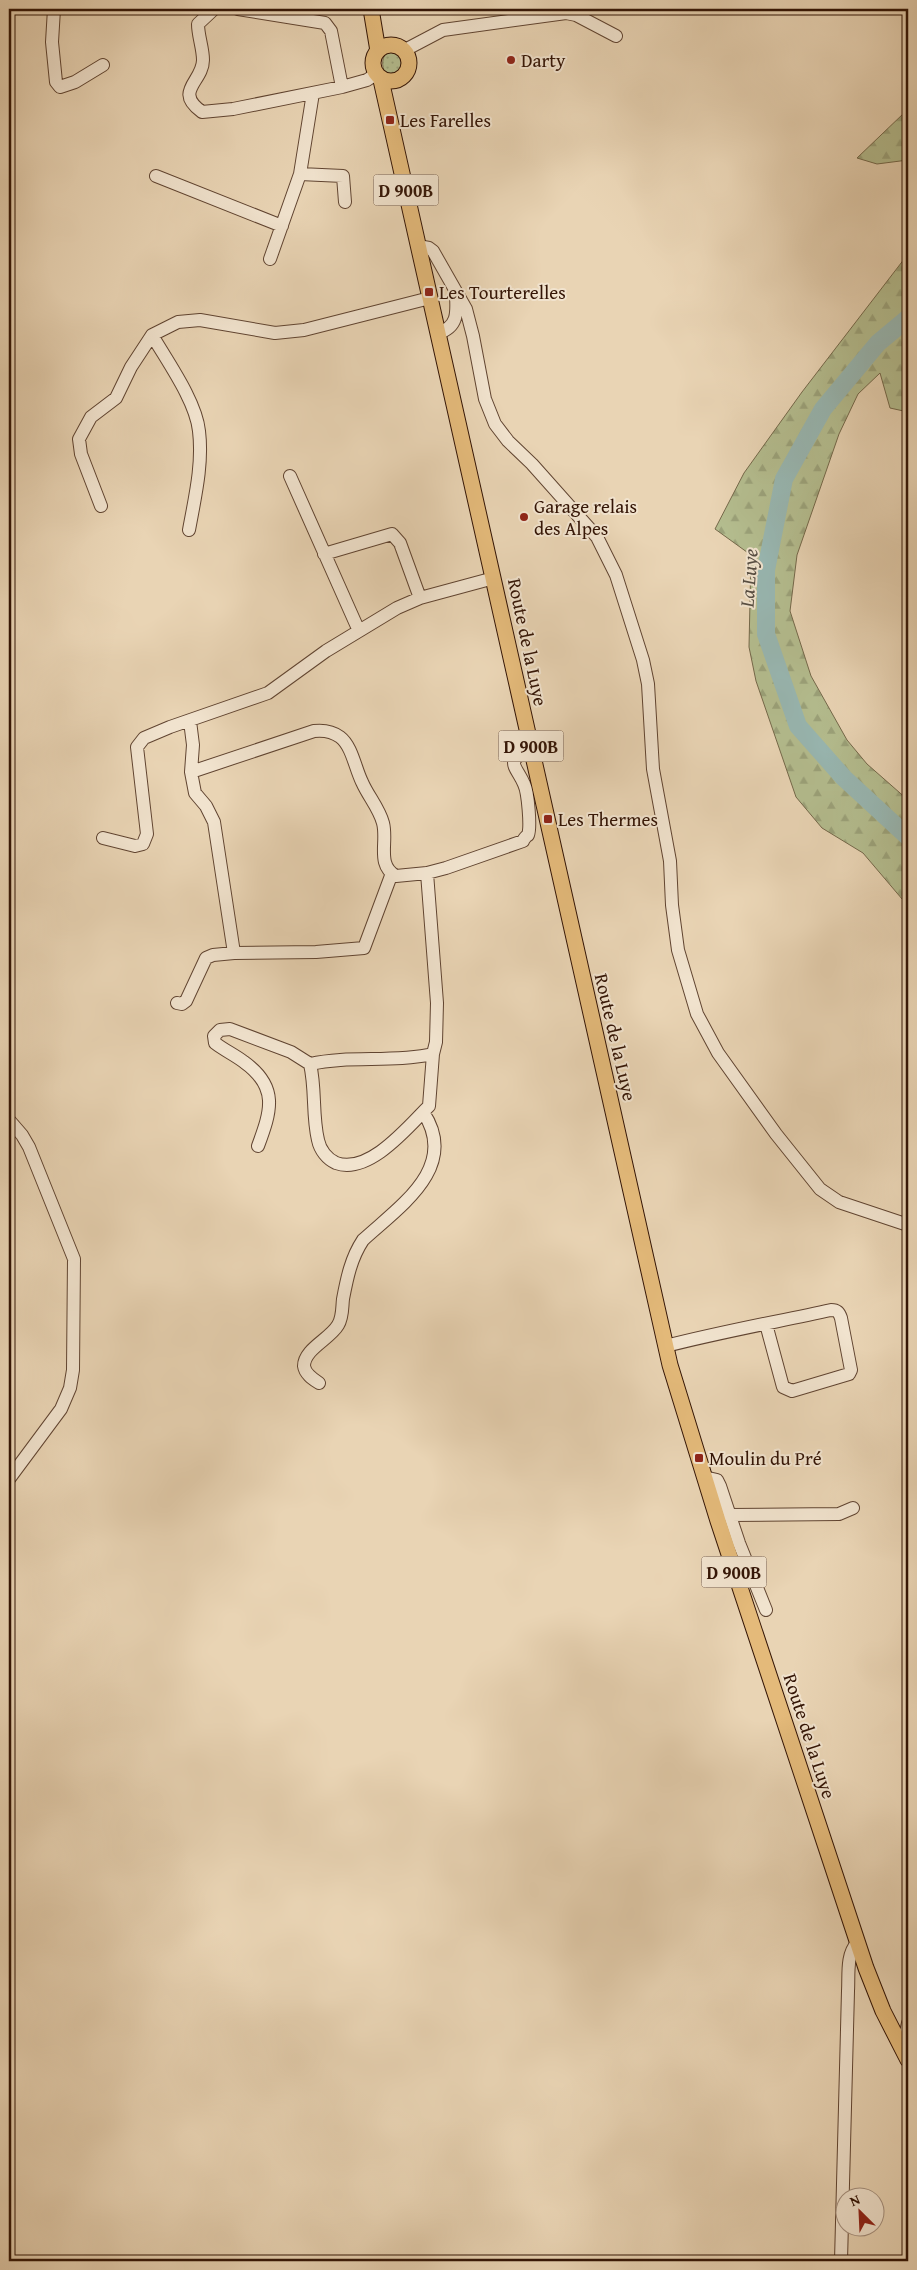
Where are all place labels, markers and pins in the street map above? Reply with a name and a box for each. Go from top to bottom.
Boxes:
place label: Darty [521,46,566,74]
marker: Darty [505,54,517,66]
place label: Les Farelles [400,106,491,134]
marker: Les Farelles [384,114,396,126]
place label: Les Tourterelles [439,278,566,306]
marker: Les Tourterelles [423,286,435,298]
place label: Garage relais des Alpes [534,492,637,542]
marker: Garage relais des Alpes [518,511,530,523]
place label: Les Thermes [558,805,658,833]
marker: Les Thermes [542,813,554,825]
place label: Moulin du Pré [709,1444,822,1472]
marker: Moulin du Pré [693,1452,705,1464]

